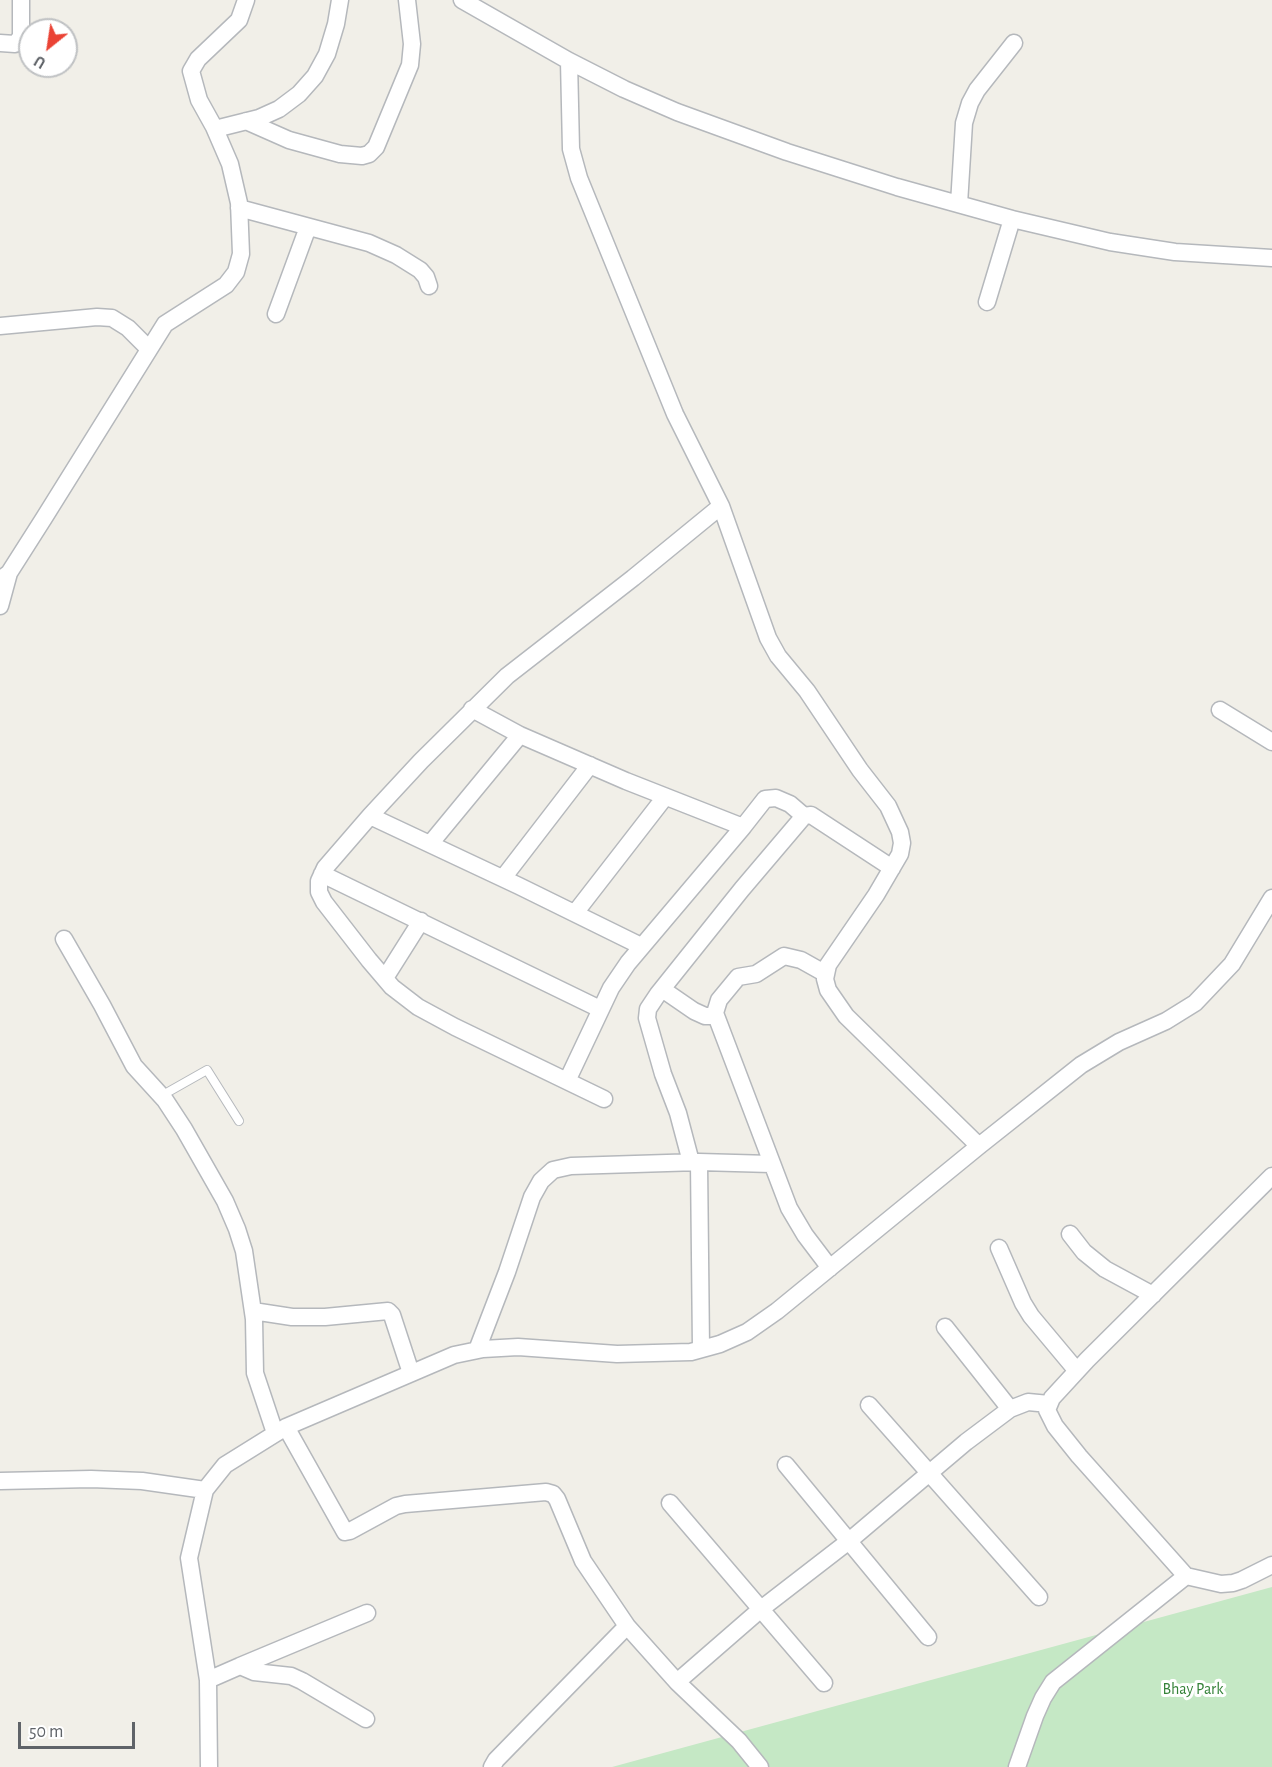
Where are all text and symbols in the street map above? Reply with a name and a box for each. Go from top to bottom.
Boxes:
north arrow [18,18,78,78]
text: U [32,52,48,71]
park label: Bhay Park [1162,1679,1224,1699]
scale bar [21,1710,138,1748]
text: 50 m [29,1723,63,1741]

